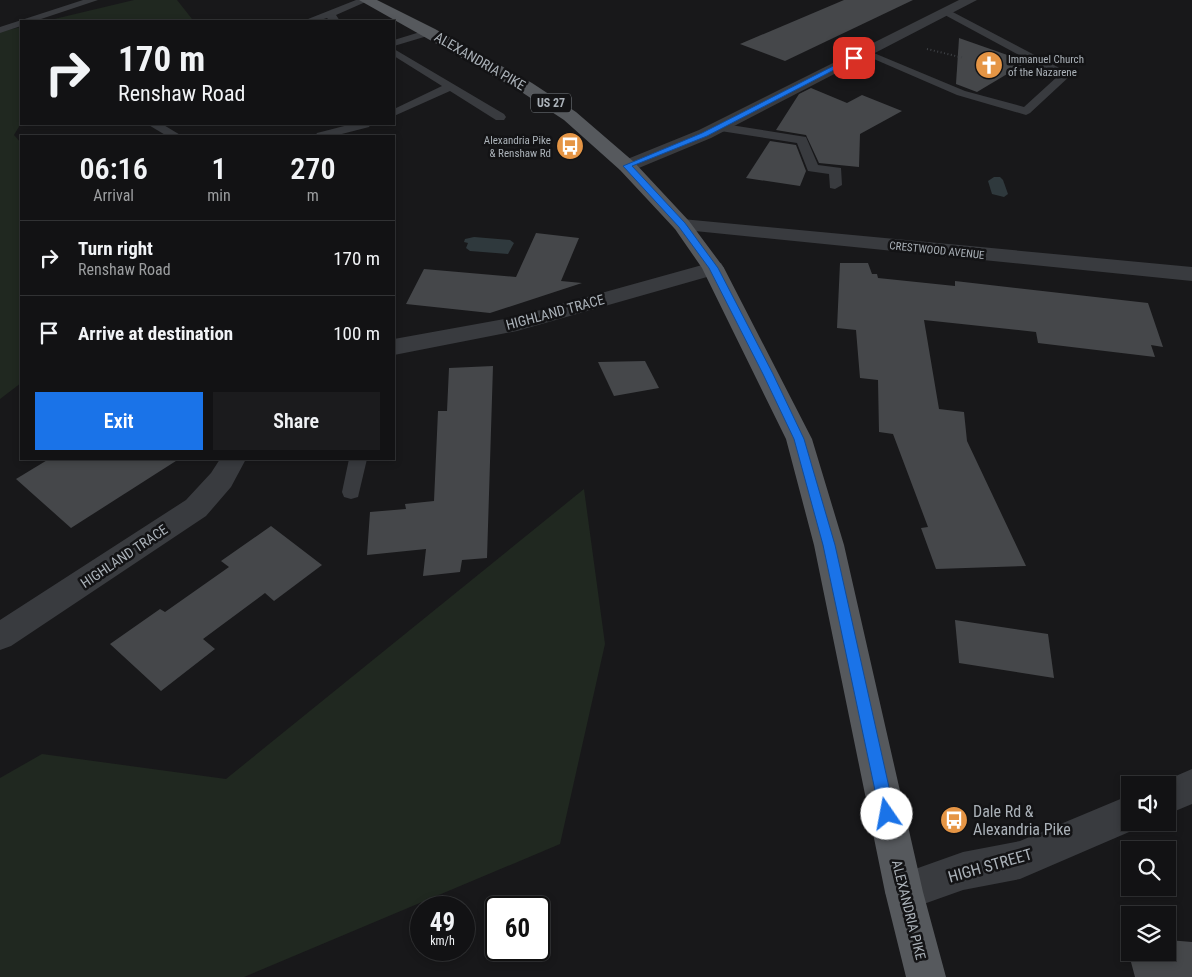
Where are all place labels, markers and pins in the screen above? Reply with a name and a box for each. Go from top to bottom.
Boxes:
pin [833,37,875,79]
church icon: Immanuel Church of the Nazarene [974,50,1004,80]
place label: Immanuel Church of the Nazarene [1008,53,1084,79]
bus stop icon: Alexandria Pike & Renshaw Rd [555,131,585,161]
place label: Alexandria Pike & Renshaw Rd [484,134,551,160]
place label: Dale Rd & Alexandria Pike [973,802,1071,839]
bus stop icon: Dale Rd & Alexandria Pike [939,805,969,835]

